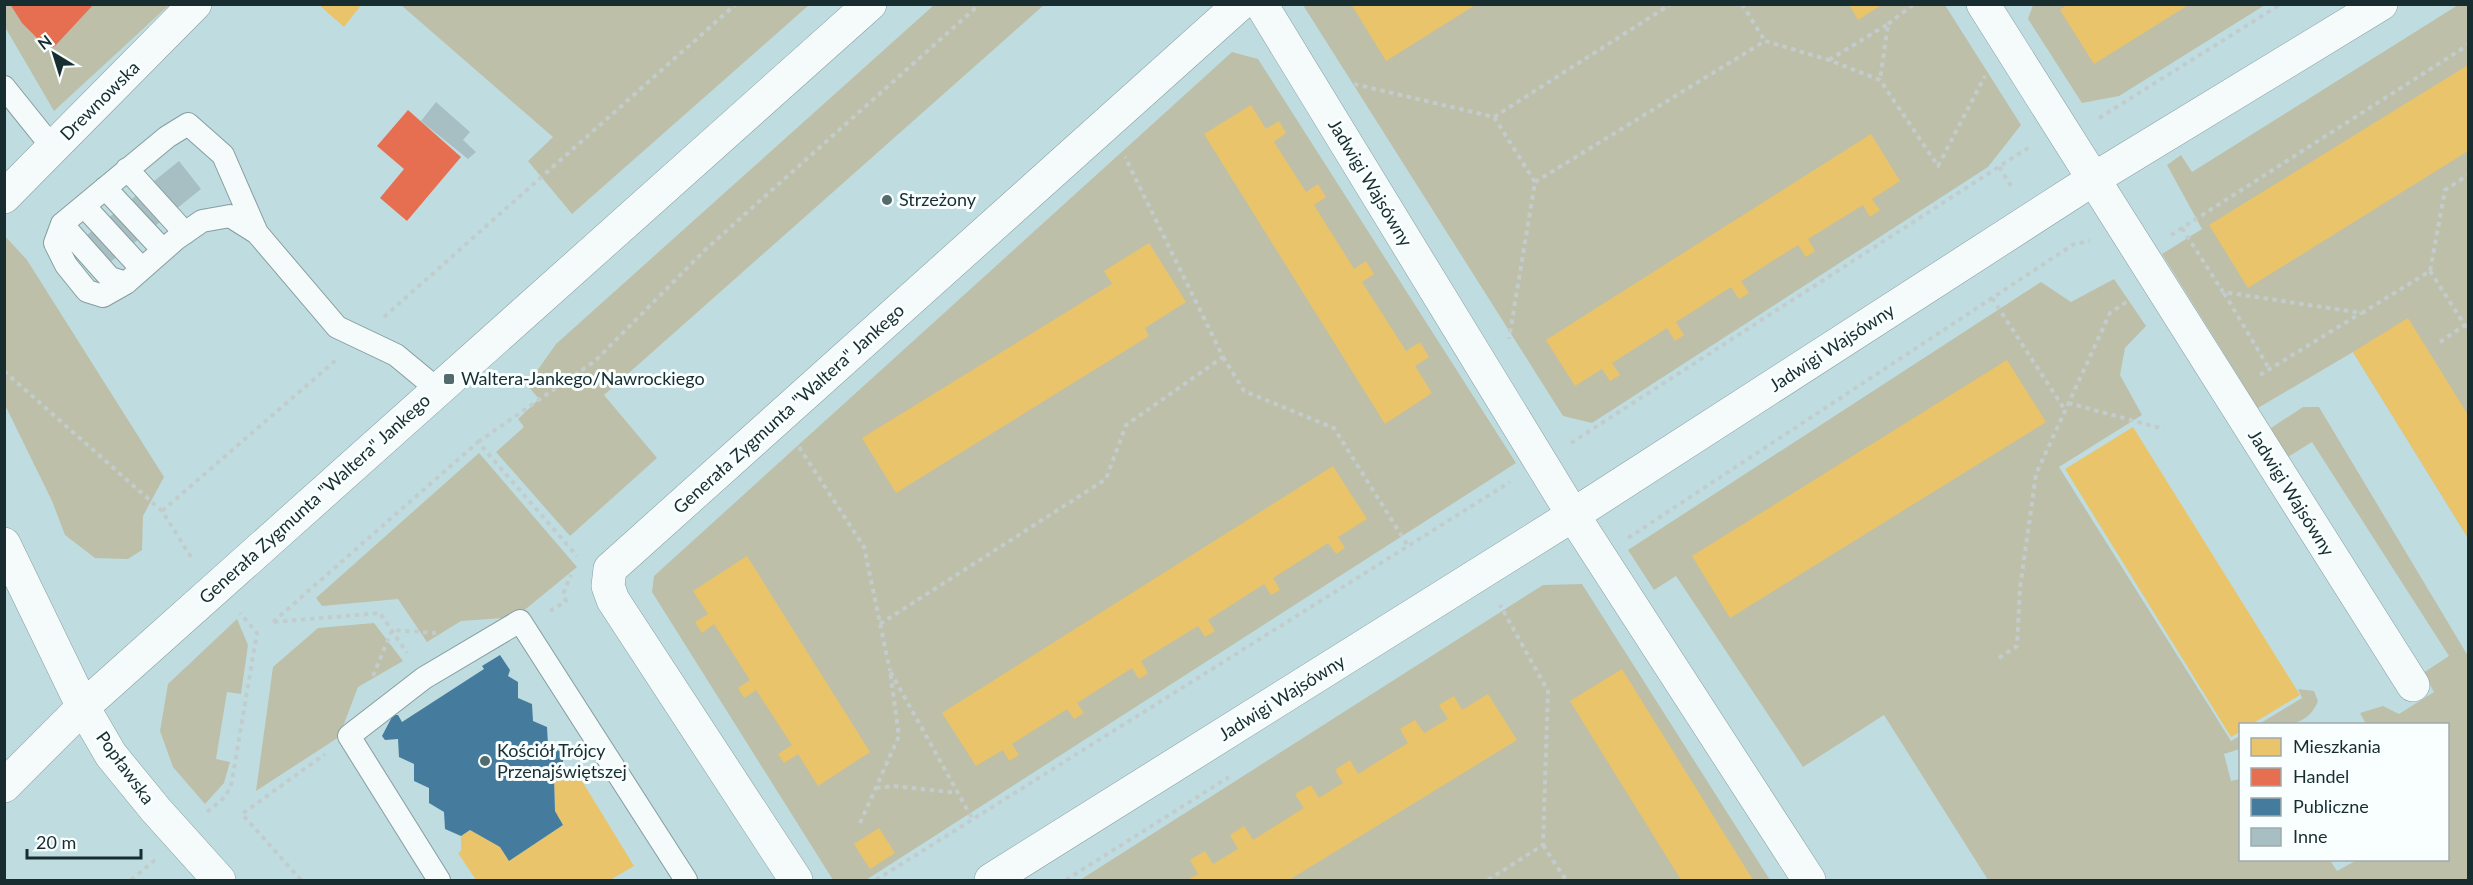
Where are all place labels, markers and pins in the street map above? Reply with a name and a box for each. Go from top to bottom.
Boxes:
place label: Strzeżony [899,188,977,210]
marker: Strzeżony [880,193,894,207]
place label: Waltera-Jankego/Nawrockiego [461,367,705,389]
marker: Waltera-Jankego/Nawrockiego [442,372,456,386]
place label: Kościół Trójcy Przenajświętszej [497,739,627,782]
marker: Kościół Trójcy Przenajświętszej [478,754,492,768]

